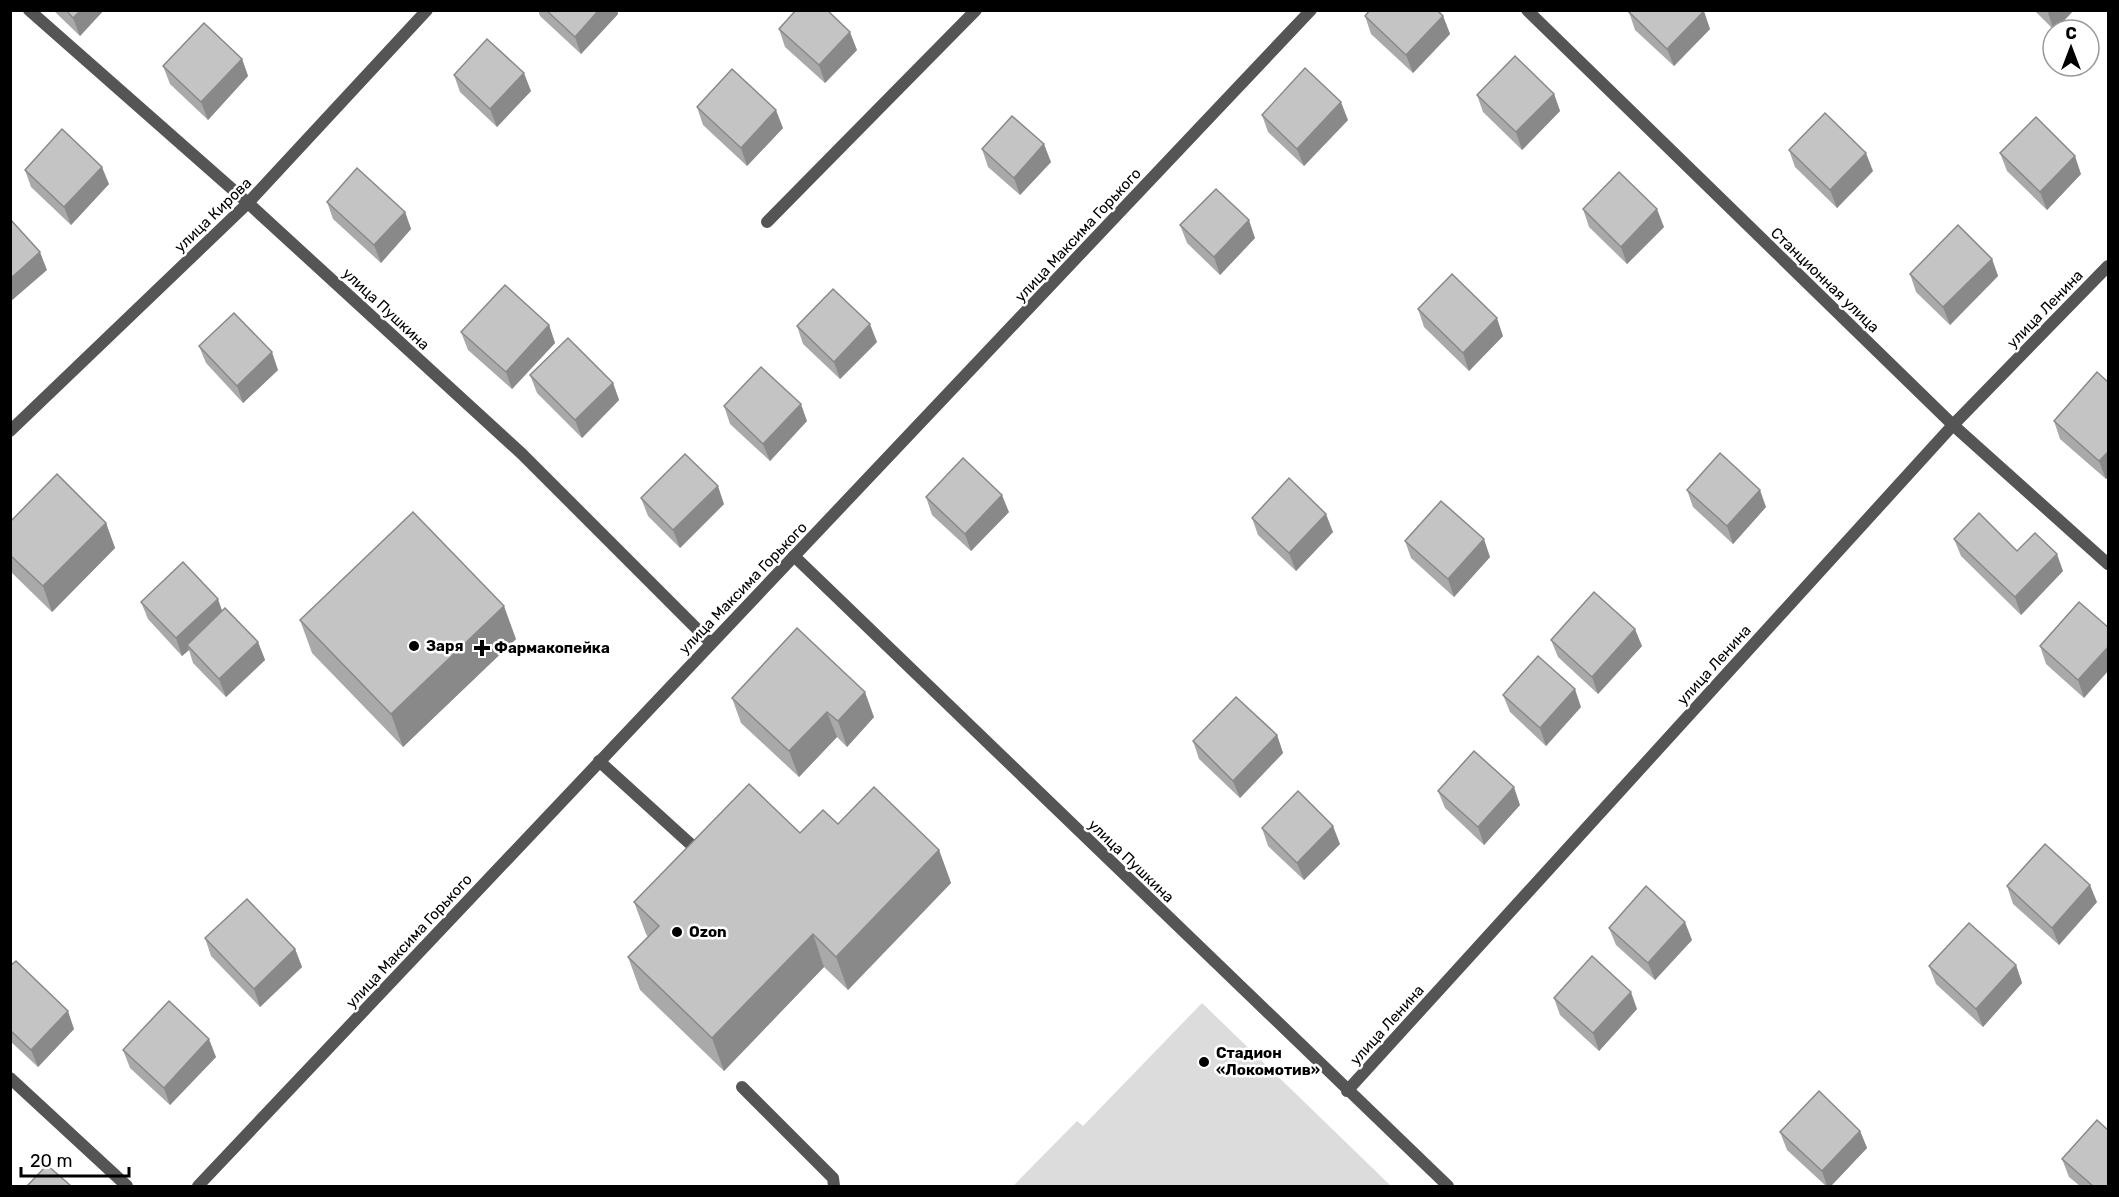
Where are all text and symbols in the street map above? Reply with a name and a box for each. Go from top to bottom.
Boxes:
north arrow [2041,18,2101,78]
text: С [2065,24,2077,43]
street label: улица Максима Горького [1011,164,1145,306]
street label: улица Кирова [171,174,255,256]
street label: Станционная улица [1767,224,1883,336]
street label: улица Пушкина [339,264,433,354]
street label: улица Ленина [2003,266,2087,352]
street label: улица Максима Горького [675,518,811,658]
street label: улица Ленина [1673,621,1755,709]
place label: Заря [426,637,463,655]
marker: Заря [407,639,421,653]
place label: Фармакопейка [494,639,610,657]
marker: Фармакопейка [475,641,489,655]
street label: улица Пушкина [1084,816,1178,906]
street label: улица Максима Горького [342,870,476,1012]
place label: Ozon [689,923,727,941]
marker: Ozon [670,925,684,939]
street label: улица Ленина [1346,981,1428,1069]
place label: Стадион «Локомотив» [1216,1044,1320,1079]
marker: Стадион «Локомотив» [1197,1055,1211,1069]
scale bar [21,1140,129,1178]
text: 20 m [30,1150,72,1172]

